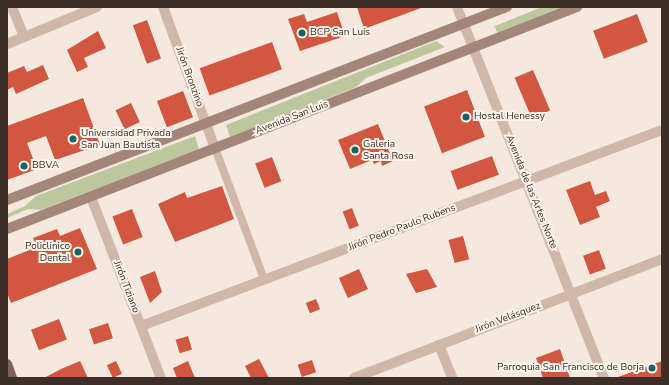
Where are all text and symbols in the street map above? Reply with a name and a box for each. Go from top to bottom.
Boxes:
place label: BCP San Luis [310,27,370,39]
marker: BCP San Luis [297,28,307,38]
street label: Jirón Bronzino [173,46,205,108]
street label: Avenida San Luis [254,99,330,137]
place label: Hostal Henessy [474,111,545,123]
marker: Hostal Henessy [461,112,471,122]
place label: Universidad Privada San Juan Bautista [81,127,170,150]
street label: Avenida de las Artes Norte [503,133,559,251]
marker: Universidad Privada San Juan Bautista [68,134,78,144]
place label: Galeria Santa Rosa [363,138,414,162]
marker: Galeria Santa Rosa [350,145,360,155]
place label: BBVA [32,160,59,172]
marker: BBVA [19,161,29,171]
street label: Jirón Pedro Paulo Rubens [347,202,457,254]
place label: Policlinico Dental [25,240,70,264]
marker: Policlinico Dental [73,247,83,257]
street label: Jirón Tiziano [111,259,141,315]
street label: Jirón Velásquez [474,300,542,336]
place label: Parroquia San Francisco de Borja [497,362,644,374]
marker: Parroquia San Francisco de Borja [647,363,657,373]

